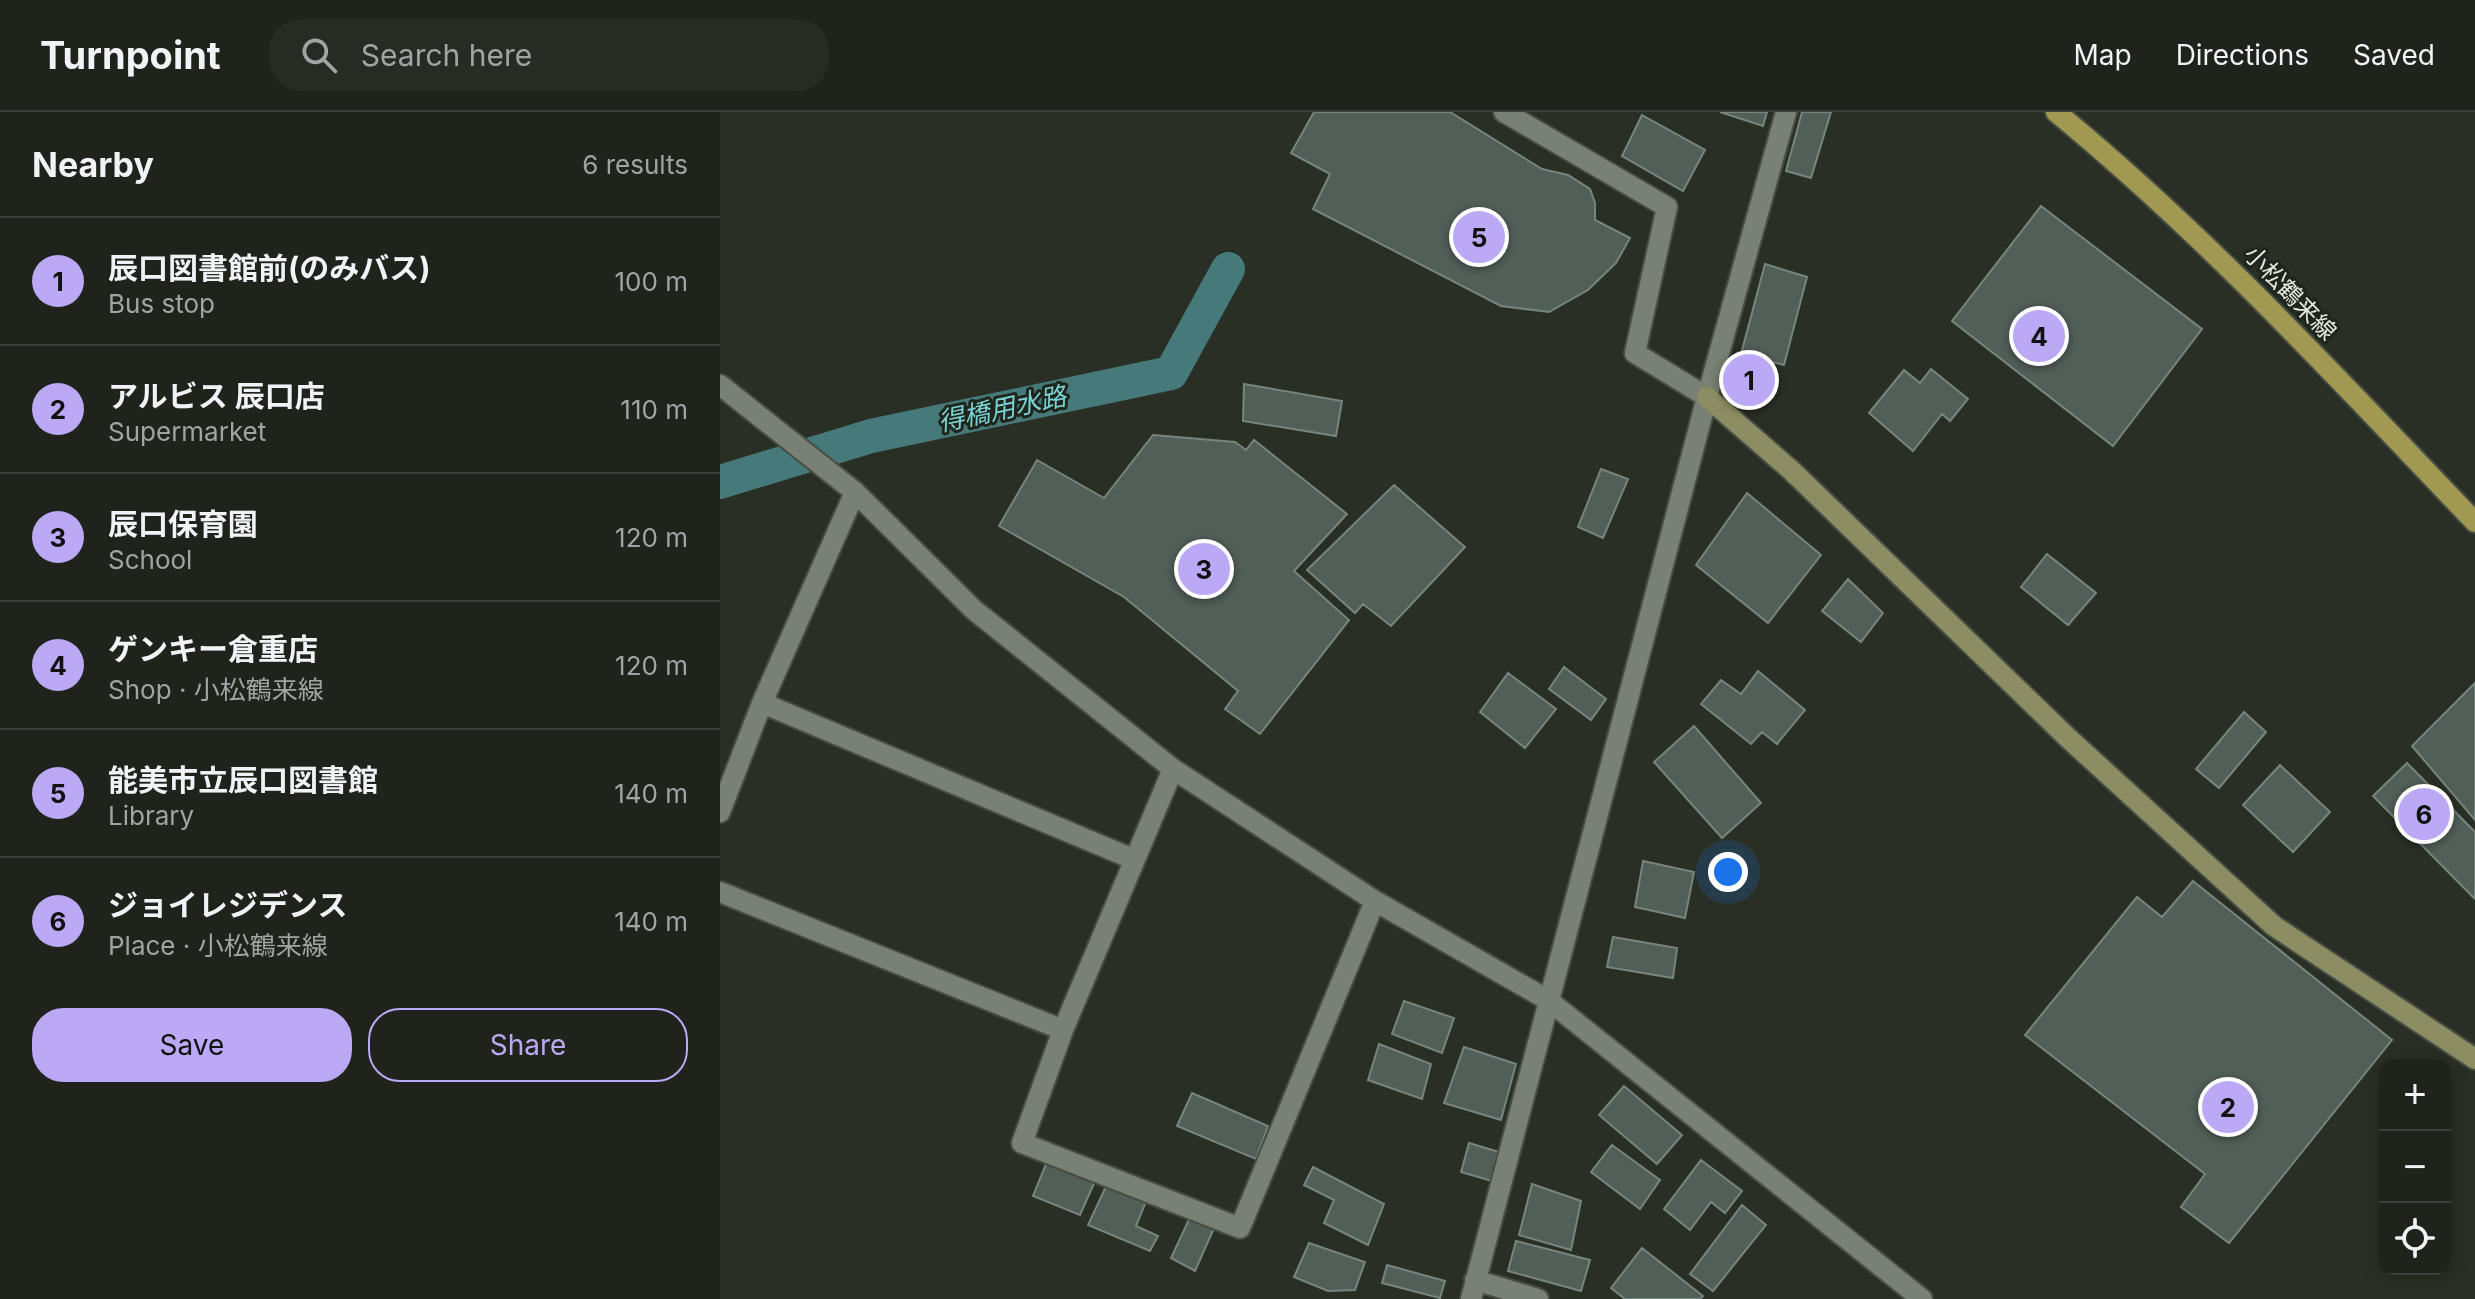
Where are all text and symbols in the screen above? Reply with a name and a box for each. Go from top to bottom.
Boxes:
search box [269,19,829,91]
text: Turnpoint [40,32,221,78]
icon: search [297,33,341,77]
text: Search here [361,37,532,73]
text: Map [2073,38,2132,72]
text: Directions [2176,38,2309,72]
text: Saved [2353,38,2435,72]
text: Nearby [32,144,154,185]
text: 6 results [582,149,688,180]
pin: 5 [1453,207,1505,267]
street label: 小松鶴来線 [2238,239,2342,346]
text: 辰口図書館前(のみバス) [108,250,431,286]
text: 1 [52,266,64,297]
text: 100 m [615,266,688,297]
text: Bus stop [108,288,215,319]
pin: 4 [2013,306,2065,366]
pin: 1 [1723,350,1775,410]
text: アルビス 辰口店 [108,378,325,414]
water label: 得橋用水路 [935,379,1071,437]
text: 2 [50,394,66,425]
text: 110 m [620,394,688,425]
text: Supermarket [108,416,266,447]
text: 辰口保育園 [108,506,258,542]
text: 3 [50,522,66,553]
text: 120 m [615,522,688,553]
pin: 3 [1178,539,1230,599]
text: School [108,544,192,575]
text: ゲンキー倉重店 [108,631,318,667]
text: 4 [49,650,67,681]
text: 120 m [615,650,688,681]
text: Shop · 小松鶴来線 [108,674,324,705]
text: 能美市立辰口図書館 [108,762,378,798]
text: 5 [50,778,66,809]
text: 140 m [614,778,688,809]
pin: 6 [2398,784,2450,844]
text: Library [108,800,194,831]
your location [1708,852,1748,892]
text: ジョイレジデンス [108,887,347,923]
text: 6 [50,906,66,937]
text: 140 m [614,906,688,937]
text: Place · 小松鶴来線 [108,930,328,961]
button: Save [32,1008,352,1082]
button: Share [368,1008,688,1082]
map controls [2379,1059,2451,1275]
button: + [2379,1059,2451,1131]
pin: 2 [2202,1077,2254,1137]
button: − [2379,1131,2451,1203]
button: locate [2379,1203,2451,1275]

